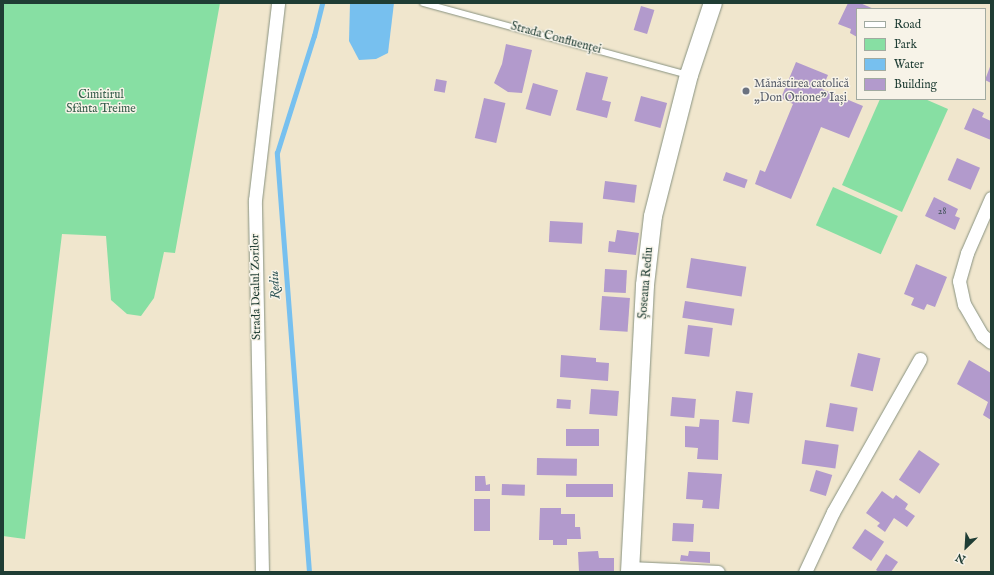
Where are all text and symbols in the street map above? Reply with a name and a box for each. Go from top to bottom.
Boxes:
legend [856,8,986,100]
text: Road [894,17,921,32]
street label: Strada Confluenței [509,19,603,57]
text: Park [894,37,917,52]
text: Water [894,57,924,72]
place label: Mănăstirea catolică „Don Orione” Iași [754,77,849,105]
text: Building [894,77,937,92]
marker: Mănăstirea catolică „Don Orione” Iași [741,86,751,96]
park label: Cimitirul Sfânta Treime [66,88,136,116]
house number: 28 [938,206,946,218]
street label: Strada Dealul Zorilor [248,234,264,340]
street label: Șoseaua Rediu [636,247,656,319]
water label: Rediu [267,270,285,300]
north arrow [946,527,986,567]
text: N [954,550,968,566]

